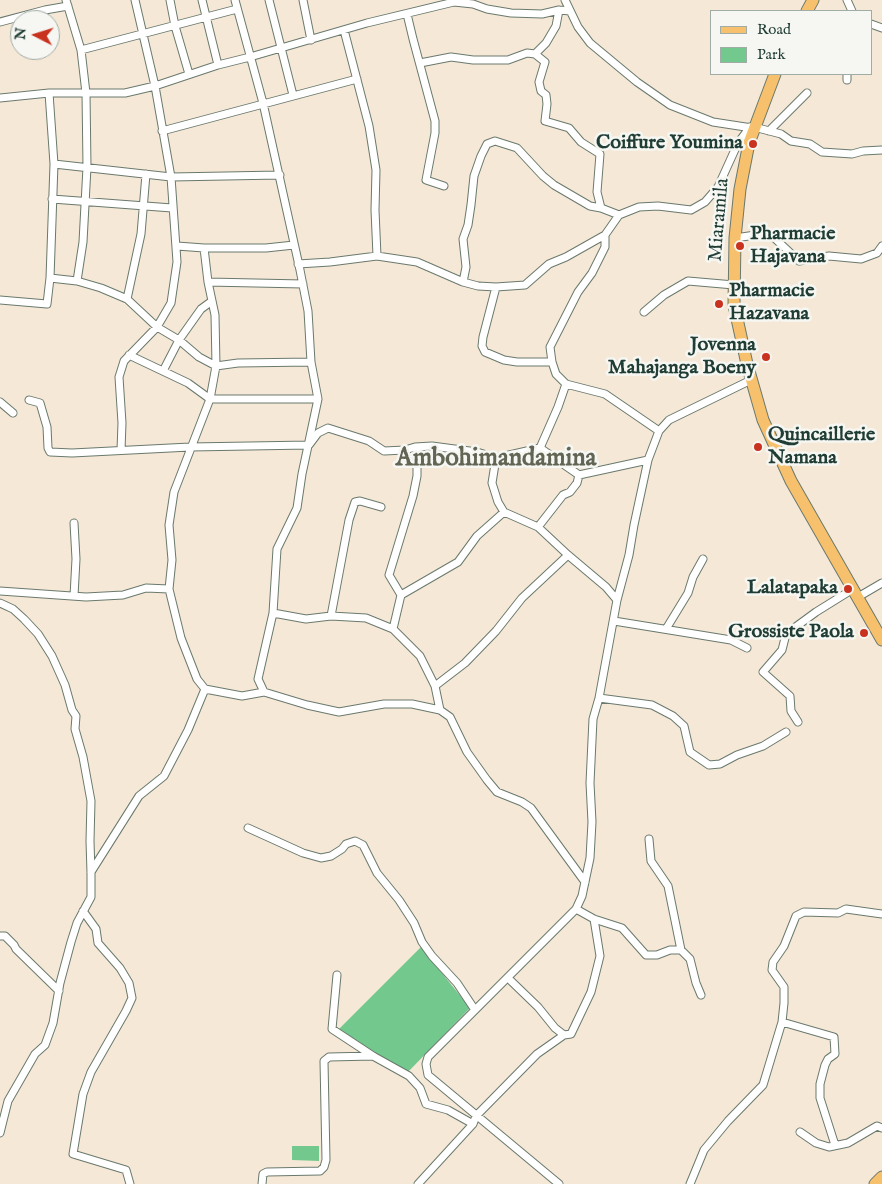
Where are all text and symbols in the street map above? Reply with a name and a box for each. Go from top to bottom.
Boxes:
north arrow [10,10,60,60]
legend [710,10,872,75]
text: Road [757,20,791,39]
text: N [12,27,31,41]
text: Park [757,45,786,64]
place label: Coiffure Youmina [596,132,743,156]
marker: Coiffure Youmina [747,138,759,150]
street label: Miaramila [704,177,736,263]
place label: Pharmacie Hajavana [750,223,835,270]
marker: Pharmacie Hajavana [734,240,746,252]
place label: Pharmacie Hazavana [729,280,814,327]
marker: Pharmacie Hazavana [713,298,725,310]
place label: Jovenna Mahajanga Boeny [608,334,756,381]
marker: Jovenna Mahajanga Boeny [760,351,772,363]
place label: Quincaillerie Namana [768,424,875,471]
marker: Quincaillerie Namana [752,441,764,453]
district label: Ambohimandamina [396,445,596,475]
place label: Lalatapaka [747,577,838,601]
marker: Lalatapaka [842,583,854,595]
place label: Grossiste Paola [728,621,854,645]
marker: Grossiste Paola [858,627,870,639]

